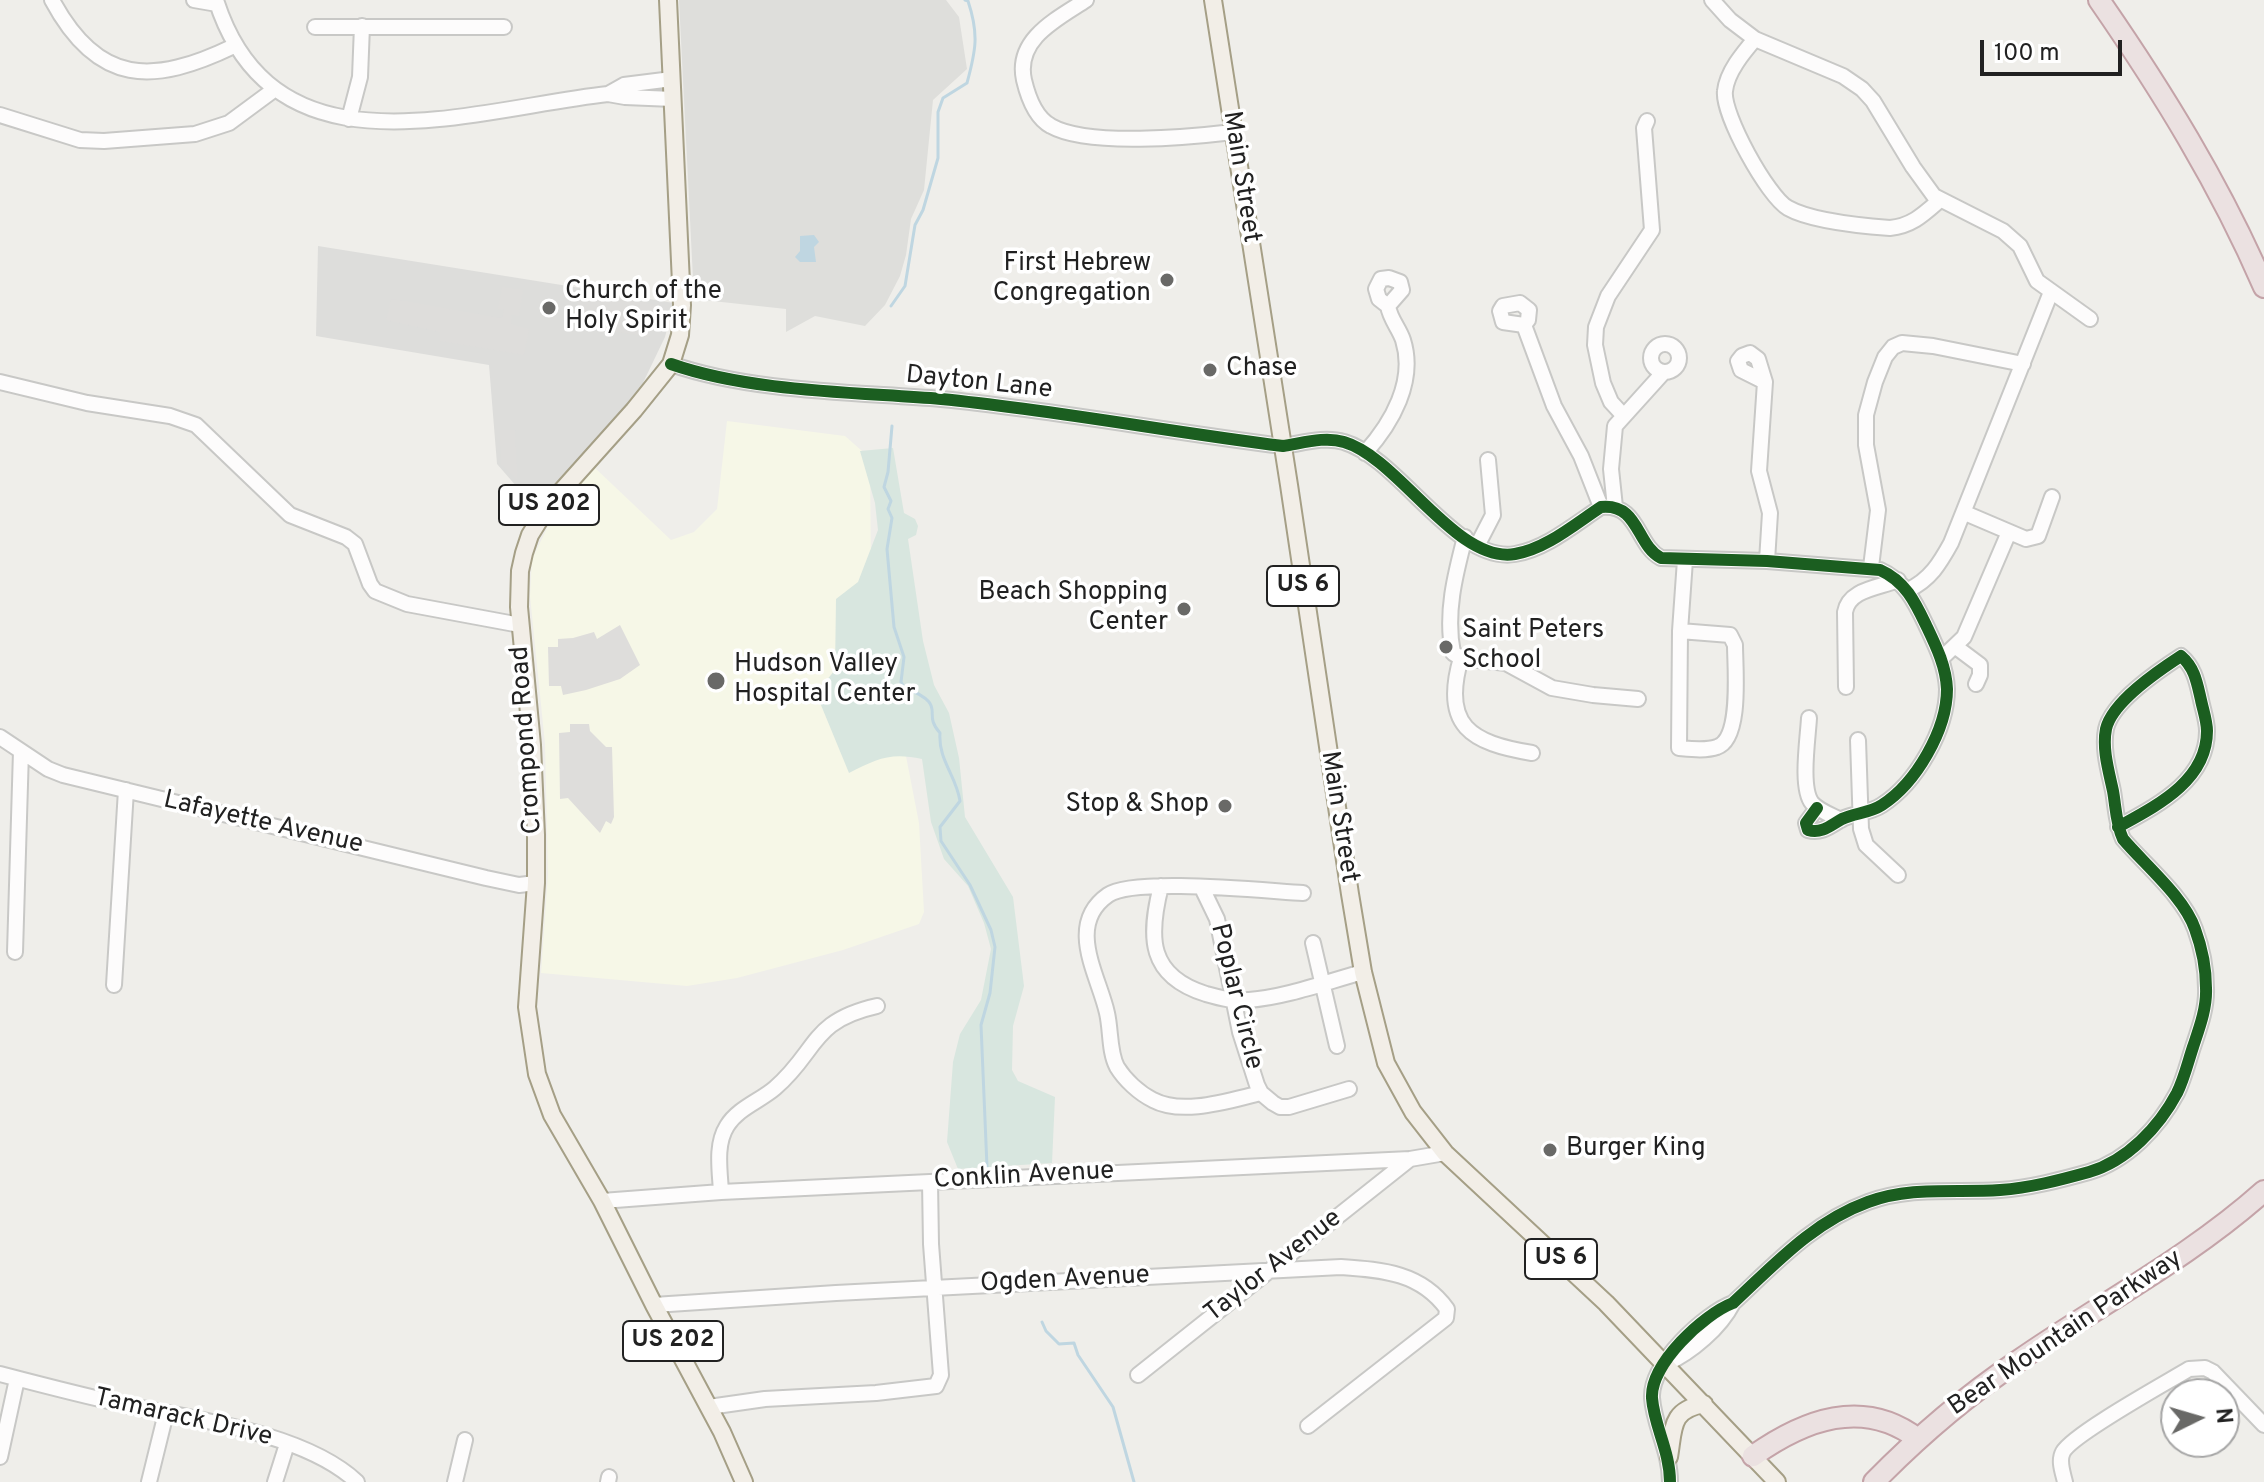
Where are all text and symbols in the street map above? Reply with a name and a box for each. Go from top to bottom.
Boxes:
scale bar [1984,24,2126,74]
text: 100 m [1994,39,2060,69]
street label: Main Street [1214,109,1266,245]
place label: First Hebrew Congregation [993,249,1151,310]
marker: First Hebrew Congregation [1158,271,1176,289]
place label: Church of the Holy Spirit [565,277,722,338]
marker: Church of the Holy Spirit [540,299,558,317]
place label: Chase [1226,354,1297,386]
street label: Dayton Lane [904,361,1054,407]
marker: Chase [1201,361,1219,379]
road number: US 202 [499,485,599,525]
road number: US 6 [1267,566,1339,606]
place label: Beach Shopping Center [979,578,1168,640]
marker: Beach Shopping Center [1175,600,1193,618]
place label: Saint Peters School [1462,616,1604,678]
marker: Saint Peters School [1437,638,1455,656]
street label: Crompond Road [506,645,550,835]
place label: Hudson Valley Hospital Center [734,650,916,712]
marker: Hudson Valley Hospital Center [705,670,727,692]
street label: Main Street [1312,749,1364,885]
street label: Lafayette Avenue [160,786,366,862]
place label: Stop & Shop [1066,790,1209,822]
marker: Stop & Shop [1216,797,1234,815]
street label: Poplar Circle [1202,921,1268,1073]
place label: Burger King [1566,1134,1706,1166]
marker: Burger King [1541,1141,1559,1159]
street label: Conklin Avenue [933,1157,1115,1197]
street label: Taylor Avenue [1199,1204,1349,1330]
road number: US 6 [1525,1239,1597,1279]
street label: Bear Mountain Parkway [1943,1244,2189,1424]
street label: Ogden Avenue [979,1261,1151,1301]
road number: US 202 [623,1321,723,1361]
north arrow [2160,1378,2240,1458]
street label: Tamarack Drive [91,1383,275,1455]
text: N [2208,1407,2237,1425]

